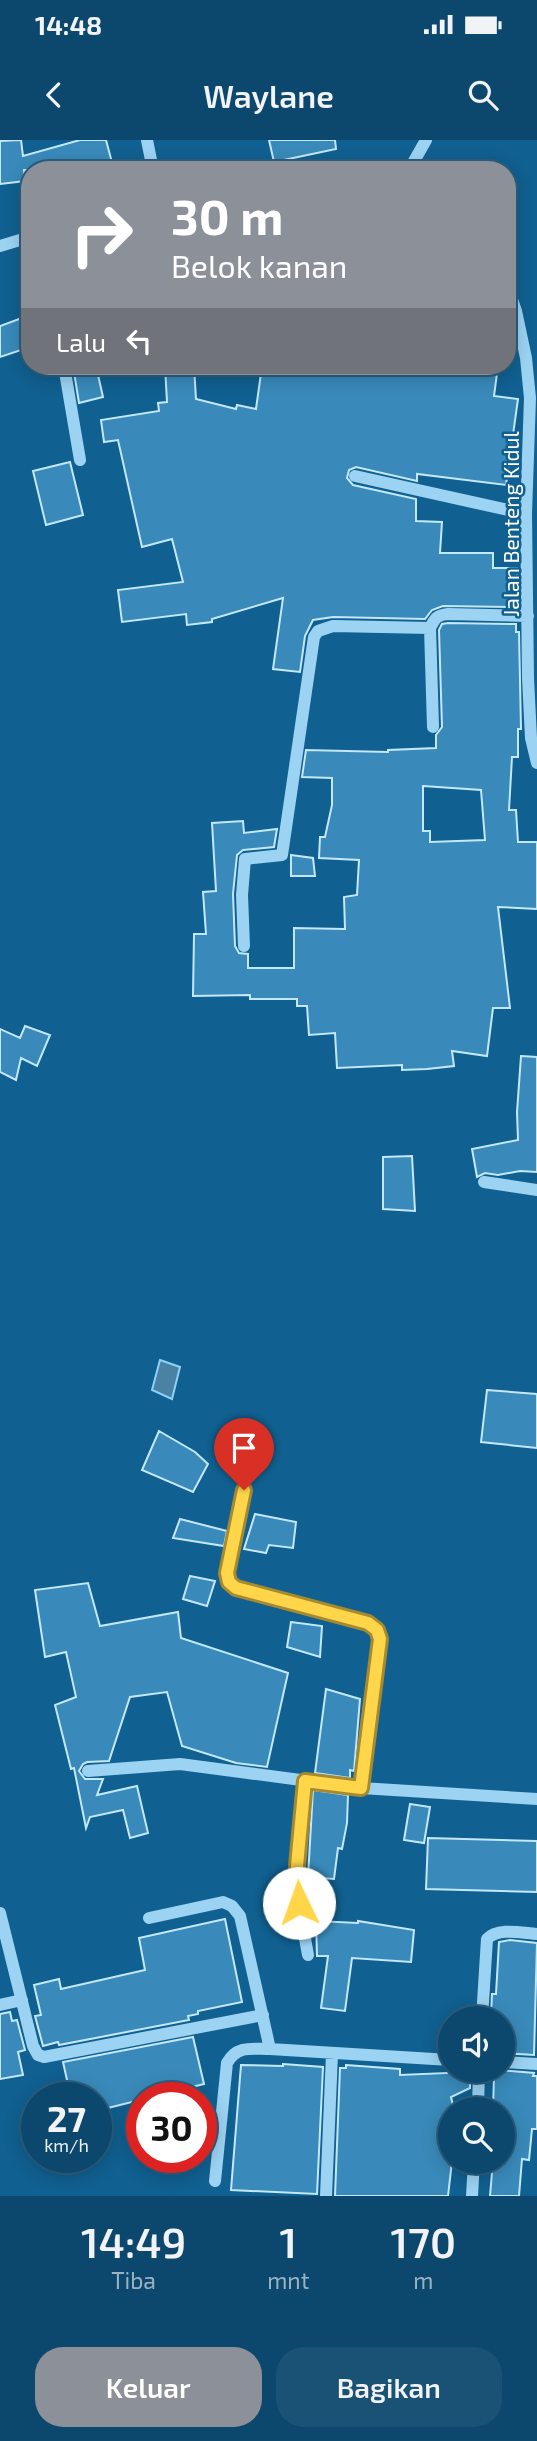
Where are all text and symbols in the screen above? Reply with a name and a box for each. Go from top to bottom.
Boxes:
text: 14:48 [35,9,102,40]
icon: back [35,76,73,114]
text: Waylane [203,76,334,114]
icon: search [464,76,502,114]
text: 30 m [171,186,283,245]
icon: right [56,189,147,280]
text: Belok kanan [171,246,347,284]
icon: left [120,322,158,360]
text: Lalu [56,326,106,357]
street label: Jalan Benteng Kidul [498,430,523,617]
pin [214,1418,274,1490]
icon: arrive [225,1429,263,1467]
position arrow [262,1866,336,1940]
map controls [438,2006,515,2174]
button: sound [438,2006,515,2083]
speed limit sign: 30 [126,2082,217,2173]
text: 27 [47,2097,86,2139]
button: search [438,2097,515,2174]
text: km/h [44,2134,89,2156]
text: 14:49 [81,2216,186,2266]
text: 1 [280,2216,297,2266]
text: 170 [391,2216,456,2266]
text: Tiba [111,2266,156,2294]
text: mnt [267,2266,309,2294]
text: m [413,2266,433,2294]
button: Keluar [35,2347,262,2427]
button: Bagikan [276,2347,502,2427]

